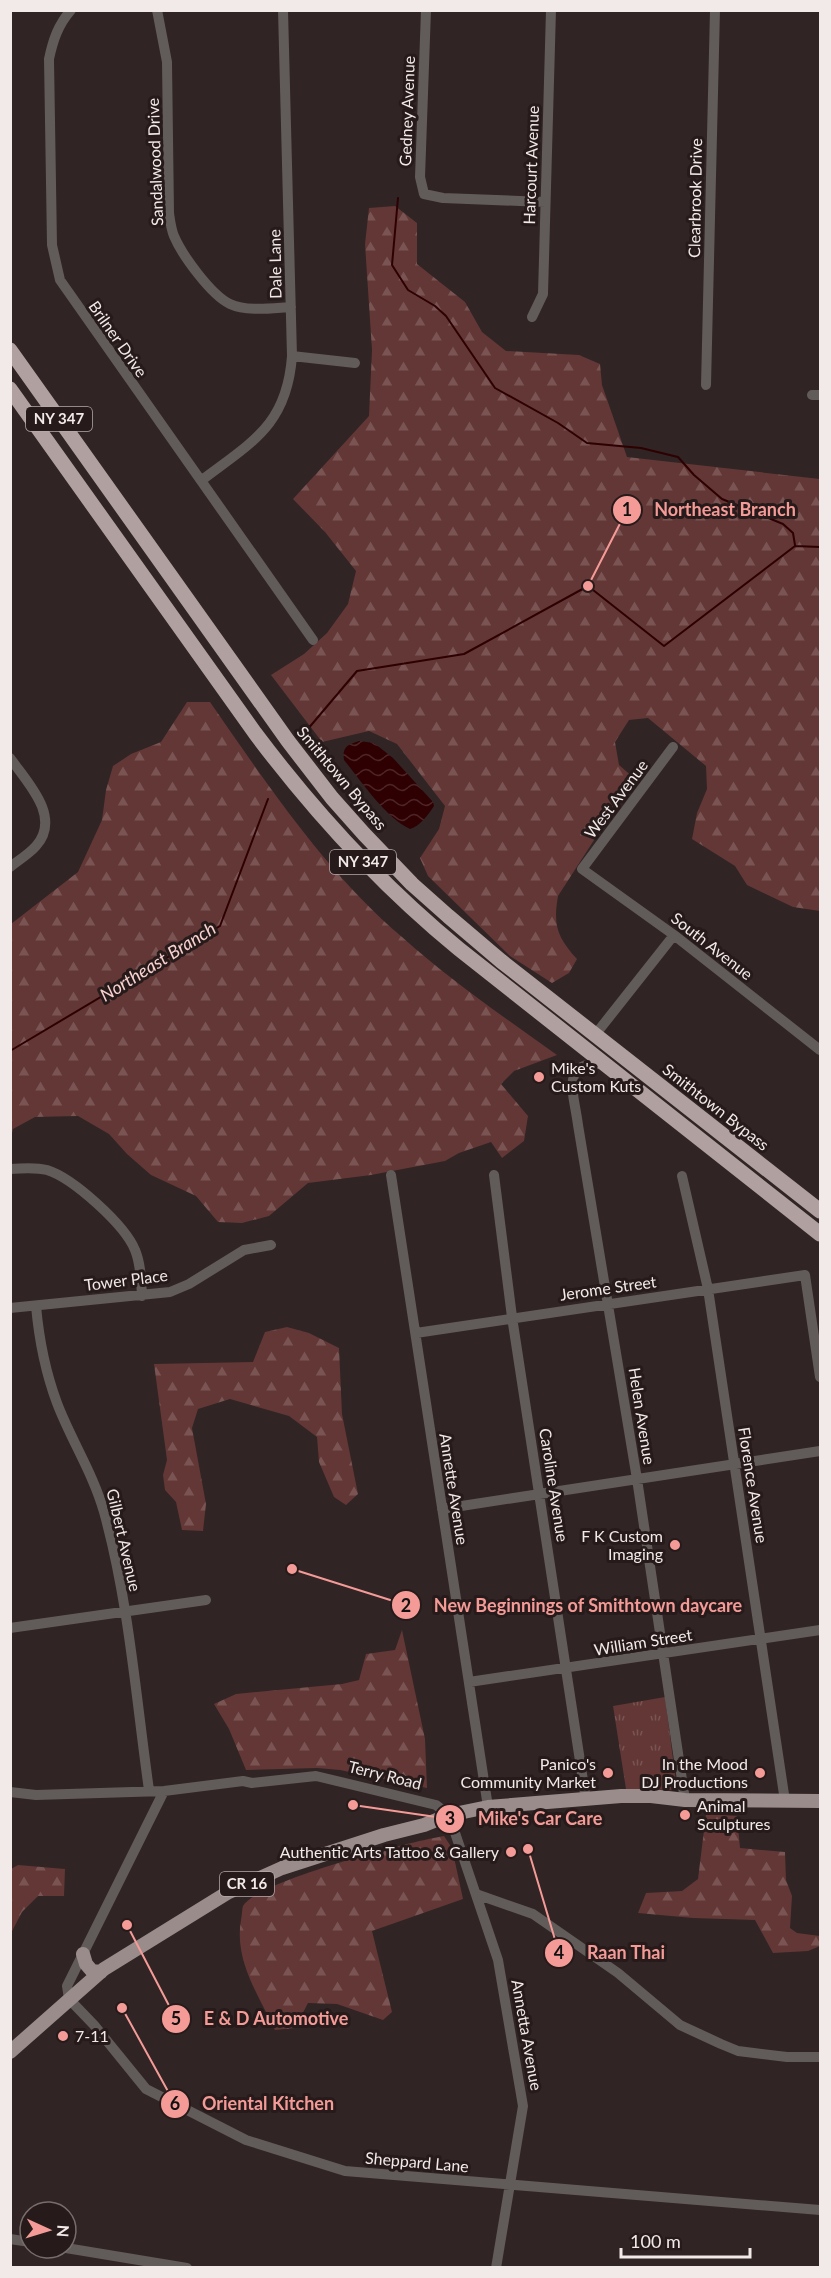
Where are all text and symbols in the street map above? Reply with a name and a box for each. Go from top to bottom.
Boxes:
street label: Gedney Avenue [395,55,418,167]
street label: Sandalwood Drive [143,98,166,226]
street label: Harcourt Avenue [519,105,542,225]
street label: Clearbrook Drive [684,138,705,258]
street label: Dale Lane [264,229,285,299]
street label: Brilner Drive [85,297,152,380]
road number: NY 347 [26,407,92,431]
callout: Northeast Branch [612,492,807,528]
text: 1 [622,498,632,520]
text: Northeast Branch [654,498,796,520]
street label: Smithtown Bypass [293,722,391,833]
street label: West Avenue [580,756,651,842]
road number: NY 347 [330,850,396,874]
street label: South Avenue [668,908,757,983]
water label: Northeast Branch [96,917,219,1006]
place label: Mike's Custom Kuts [551,1058,641,1095]
street label: Smithtown Bypass [659,1059,773,1154]
marker: Mike's Custom Kuts [532,1070,546,1084]
street label: Tower Place [83,1265,169,1294]
street label: Jerome Street [558,1271,658,1304]
street label: Helen Avenue [625,1366,660,1466]
street label: Florence Avenue [735,1426,772,1544]
street label: Caroline Avenue [536,1427,573,1543]
street label: Annette Avenue [436,1432,473,1546]
street label: Gilbert Avenue [103,1487,146,1593]
place label: F K Custom Imaging [581,1526,663,1563]
marker: F K Custom Imaging [668,1538,682,1552]
callout: New Beginnings of Smithtown daycare [391,1587,754,1623]
text: 2 [401,1594,411,1616]
text: New Beginnings of Smithtown daycare [434,1594,743,1616]
street label: William Street [592,1624,694,1659]
place label: Panico's Community Market [461,1754,596,1791]
place label: In the Mood DJ Productions [641,1754,748,1791]
street label: Terry Road [346,1756,424,1793]
marker: Panico's Community Market [601,1766,615,1780]
marker: In the Mood DJ Productions [753,1766,767,1780]
place label: Animal Sculptures [697,1796,770,1833]
callout: Mike's Car Care [435,1801,614,1837]
text: 3 [445,1807,455,1829]
text: Mike's Car Care [478,1807,603,1829]
marker: Animal Sculptures [678,1808,692,1822]
place label: Authentic Arts Tattoo & Gallery [280,1842,500,1861]
marker: Authentic Arts Tattoo & Gallery [504,1845,518,1859]
road number: CR 16 [220,1872,274,1896]
callout: Raan Thai [544,1935,677,1971]
text: 4 [554,1941,564,1963]
text: Raan Thai [587,1941,665,1963]
street label: Annetta Avenue [508,1978,547,2092]
callout: E & D Automotive [161,2001,360,2037]
text: 5 [171,2007,181,2029]
text: E & D Automotive [204,2007,349,2029]
place label: 7-11 [75,2026,109,2045]
marker: 7-11 [56,2029,70,2043]
callout: Oriental Kitchen [160,2086,346,2122]
text: 6 [170,2092,180,2114]
text: Oriental Kitchen [202,2092,334,2114]
street label: Sheppard Lane [364,2148,470,2175]
north arrow [18,2200,78,2260]
scale bar [621,2221,750,2259]
text: N [54,2224,73,2238]
text: 100 m [630,2230,681,2252]

